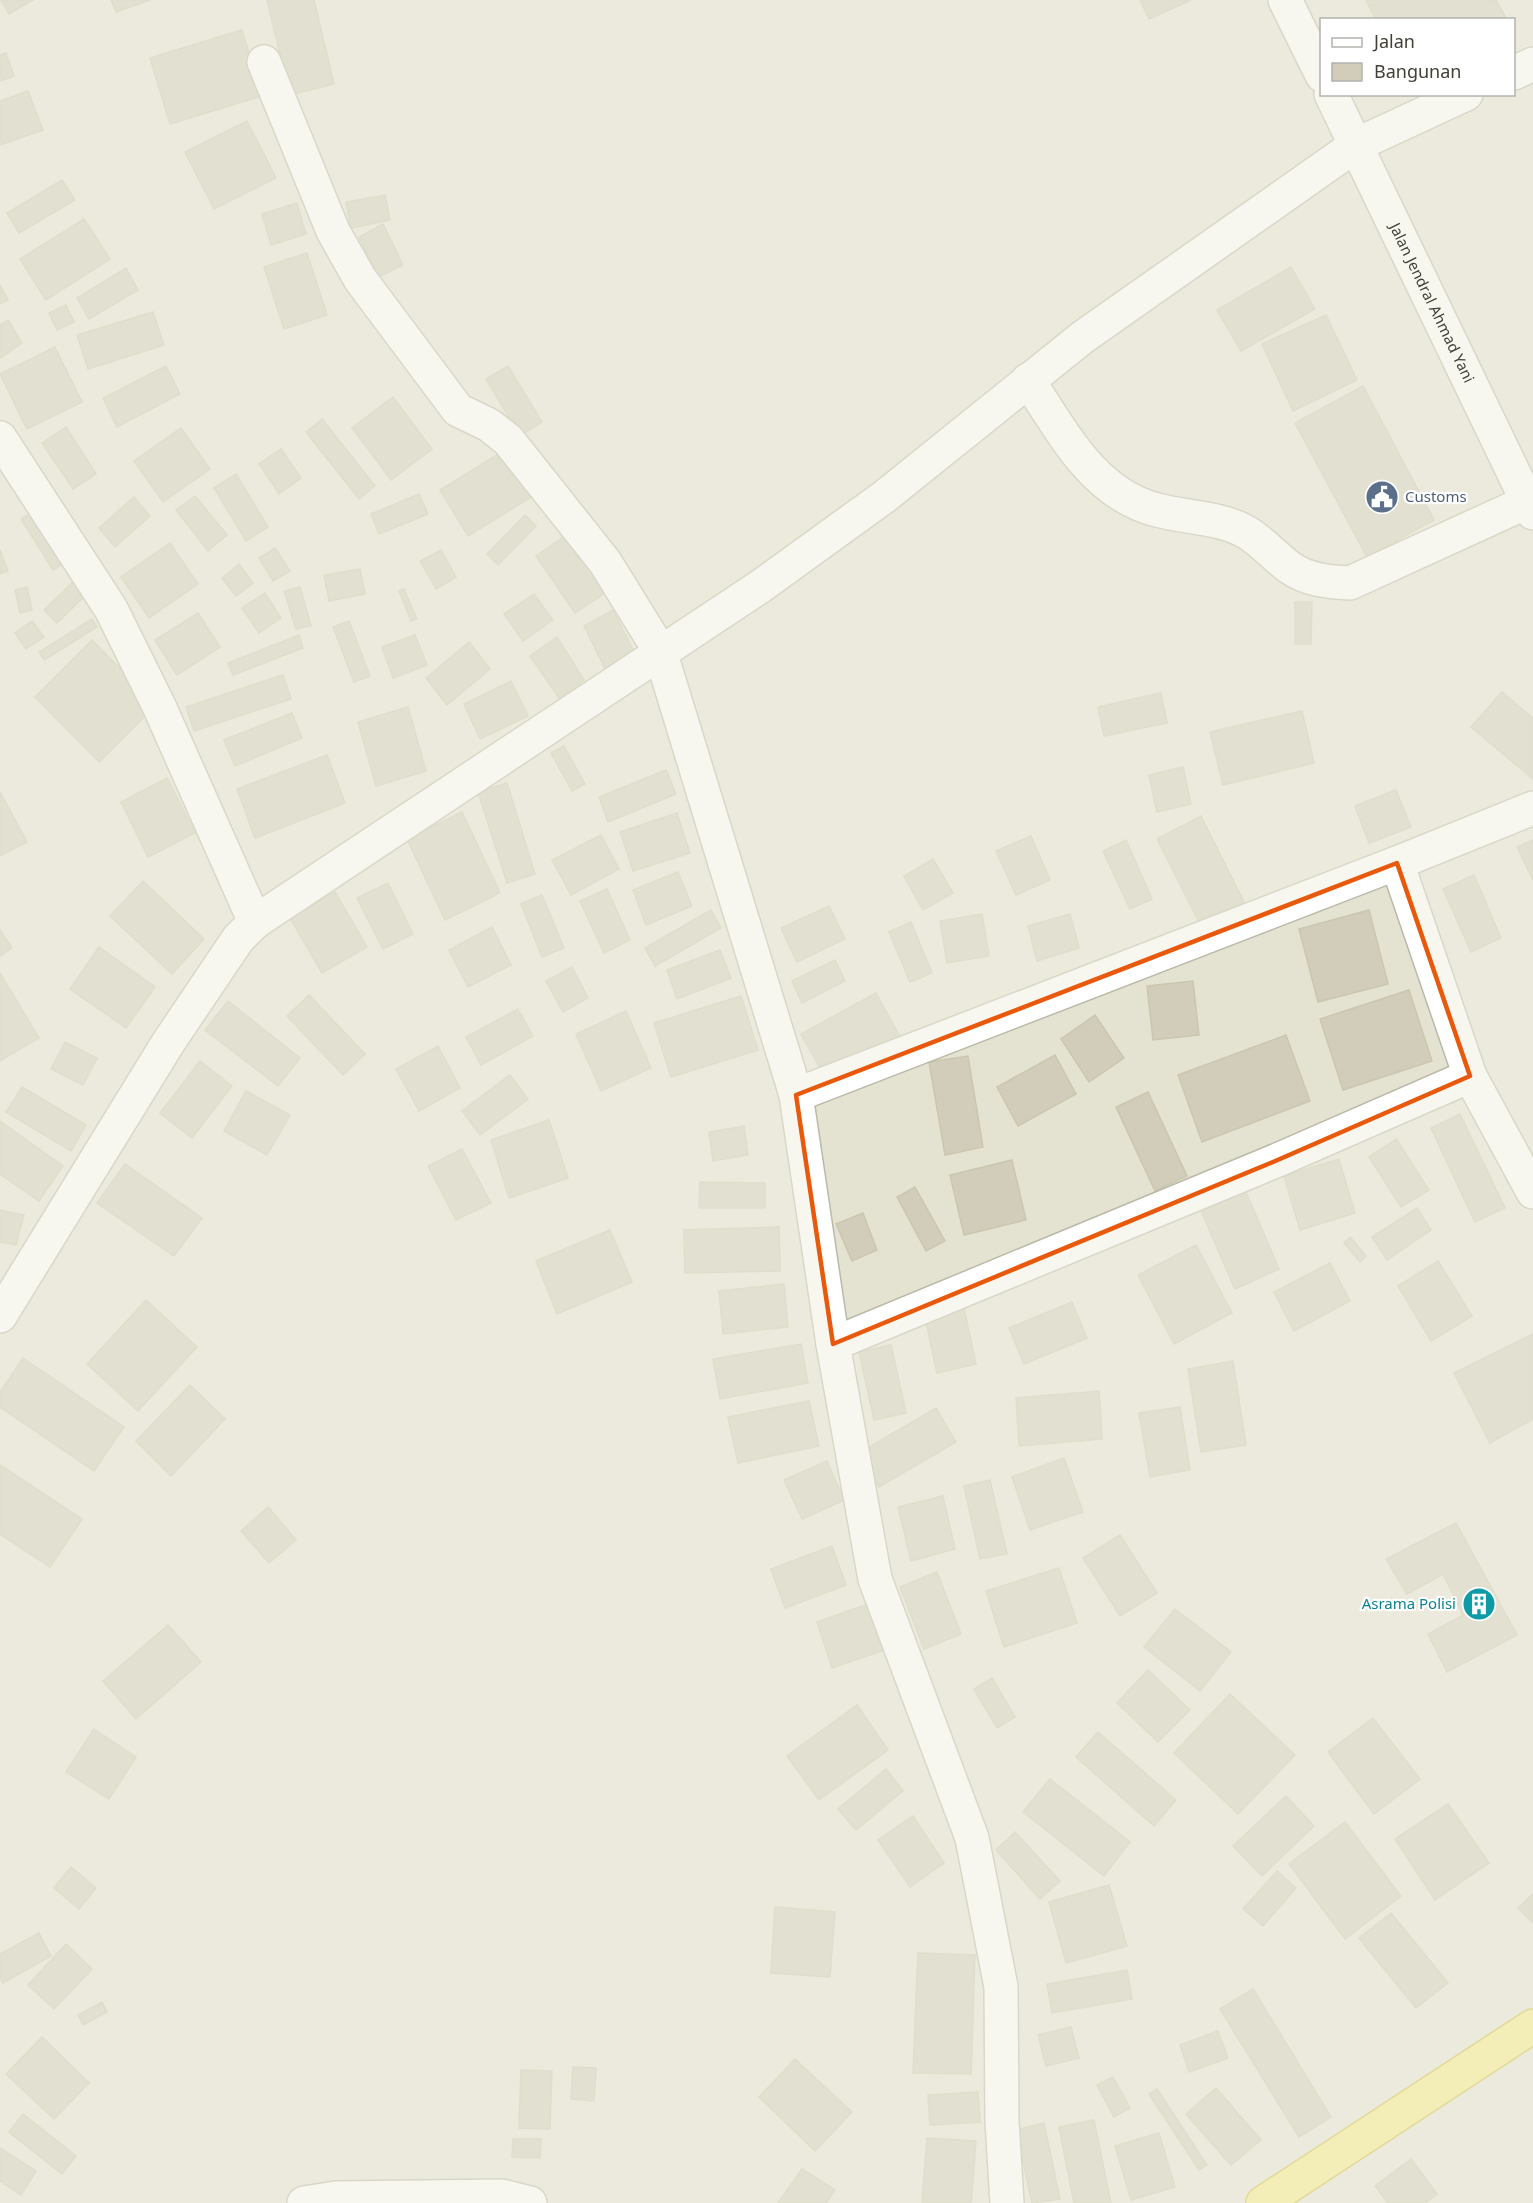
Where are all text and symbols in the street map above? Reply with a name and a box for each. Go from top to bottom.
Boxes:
legend [1320,18,1515,96]
text: Jalan [1372,29,1415,53]
text: Bangunan [1374,59,1461,83]
street label: Jalan Jendral Ahmad Yani [1385,218,1480,386]
public building icon: Customs [1364,479,1400,515]
place label: Customs [1405,486,1467,506]
building icon: Asrama Polisi [1461,1586,1497,1622]
place label: Asrama Polisi [1362,1593,1456,1613]

